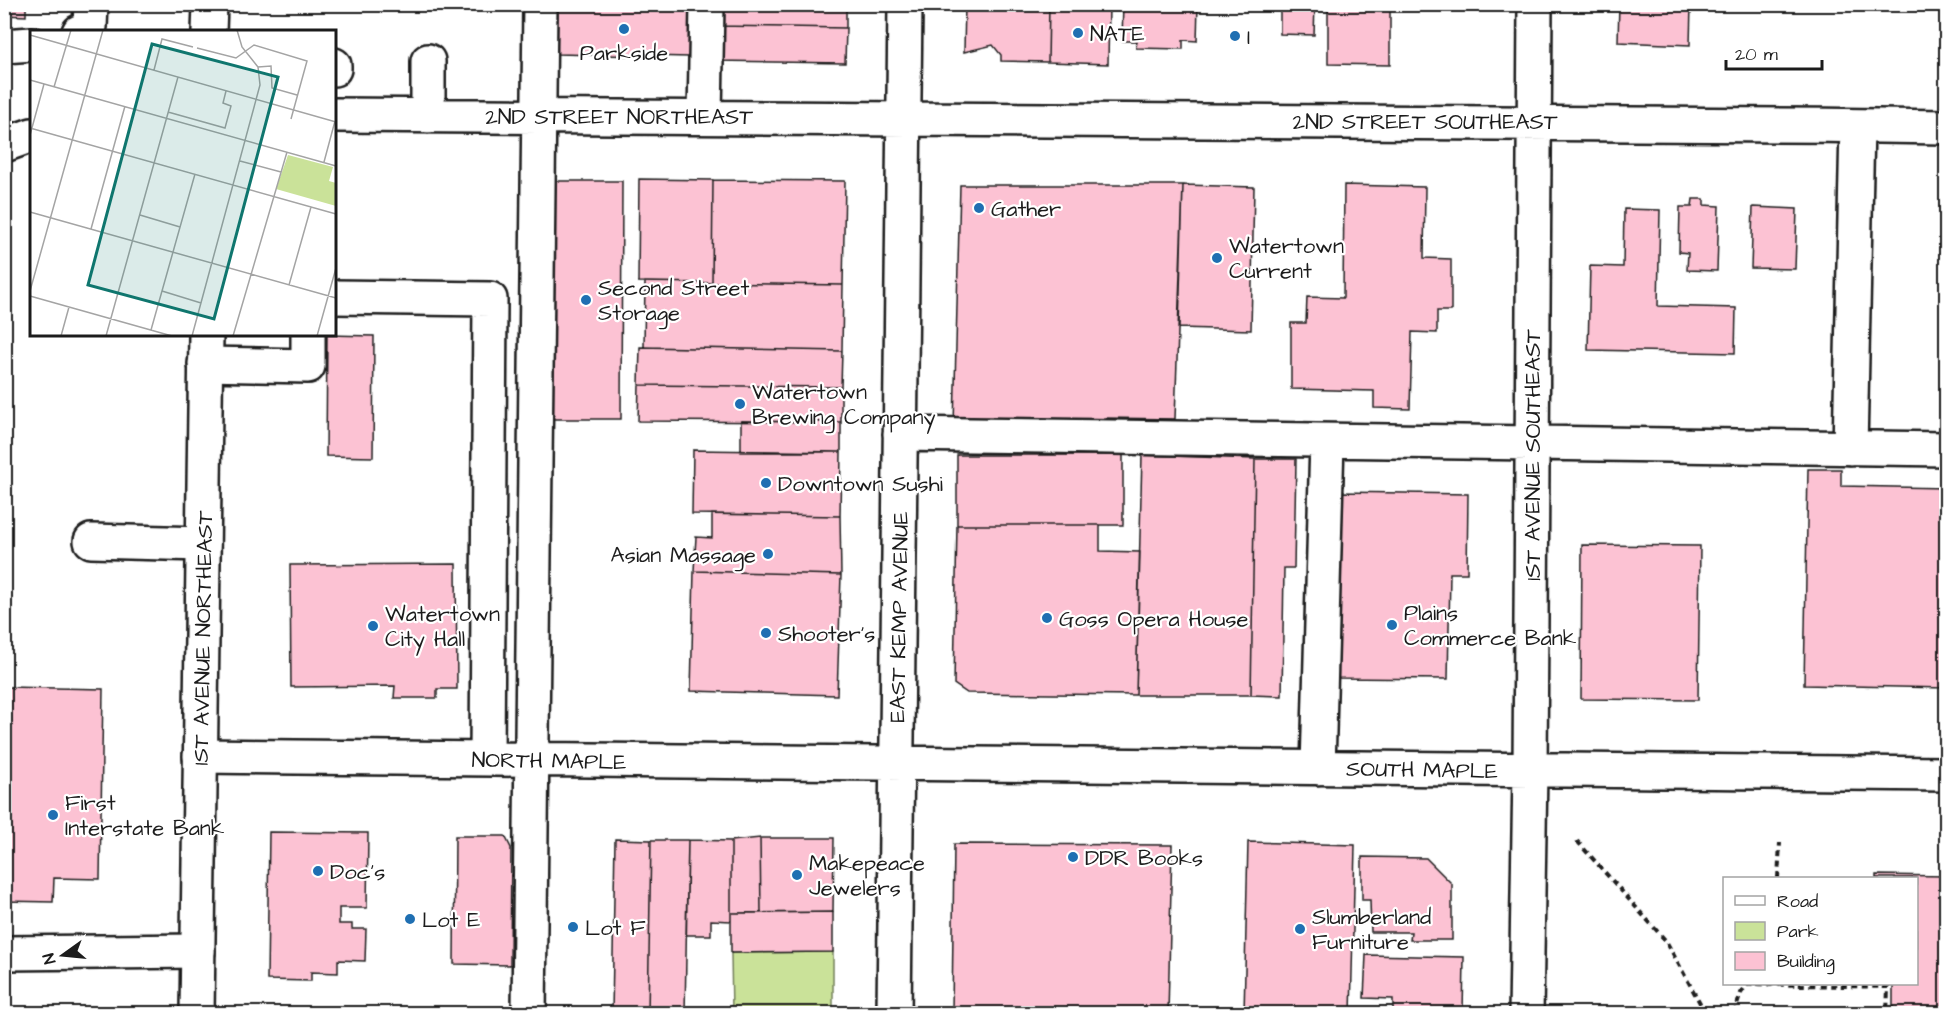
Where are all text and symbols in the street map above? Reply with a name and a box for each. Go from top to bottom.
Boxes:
place label: NATE [1090,19,1145,50]
marker: Parkside [617,22,631,36]
place label: I [1247,22,1250,53]
marker: NATE [1071,26,1085,40]
marker: I [1228,29,1242,43]
inset map [30,30,336,336]
scale bar [1726,33,1822,71]
place label: Parkside [580,38,668,69]
text: 20 m [1735,42,1778,67]
street label: 2ND STREET NORTHEAST [485,102,753,133]
street label: 2ND STREET SOUTHEAST [1293,107,1558,138]
place label: Gather [991,194,1061,225]
marker: Gather [972,201,986,215]
place label: Watertown Current [1229,231,1344,287]
marker: Watertown Current [1210,251,1224,265]
place label: Second Street Storage [598,273,749,330]
marker: Second Street Storage [579,293,593,307]
street label: 1ST AVENUE SOUTHEAST [1518,329,1549,581]
place label: Watertown Brewing Company [752,377,936,434]
marker: Watertown Brewing Company [733,397,747,411]
place label: Downtown Sushi [778,469,943,500]
marker: Downtown Sushi [759,476,773,490]
street label: 1ST AVENUE NORTHEAST [186,510,221,766]
street label: EAST KEMP AVENUE [882,511,917,723]
place label: Asian Massage [611,540,756,572]
marker: Asian Massage [761,547,775,561]
place label: Plains Commerce Bank [1404,598,1577,654]
place label: Watertown City Hall [385,599,500,656]
place label: Goss Opera House [1059,604,1248,635]
marker: Goss Opera House [1040,611,1054,625]
marker: Plains Commerce Bank [1385,618,1399,632]
marker: Watertown City Hall [366,619,380,633]
place label: Shooter's [778,619,875,650]
marker: Shooter's [759,626,773,640]
street label: NORTH MAPLE [471,745,627,778]
street label: SOUTH MAPLE [1346,754,1498,787]
place label: First Interstate Bank [65,788,225,844]
marker: First Interstate Bank [46,808,60,822]
place label: DDR Books [1085,843,1203,874]
place label: Makepeace Jewelers [809,848,925,904]
marker: DDR Books [1066,850,1080,864]
place label: Doc's [330,857,385,888]
marker: Doc's [311,864,325,878]
marker: Makepeace Jewelers [790,868,804,882]
legend [1723,877,1918,985]
text: Road [1777,889,1818,914]
place label: Slumberland Furniture [1312,902,1431,958]
place label: Lot E [422,905,480,936]
marker: Lot E [403,912,417,926]
place label: Lot F [585,913,646,944]
text: Park [1777,919,1819,944]
marker: Lot F [566,920,580,934]
marker: Slumberland Furniture [1293,922,1307,936]
north arrow [33,925,93,985]
text: Building [1777,949,1835,975]
text: N [38,951,61,966]

